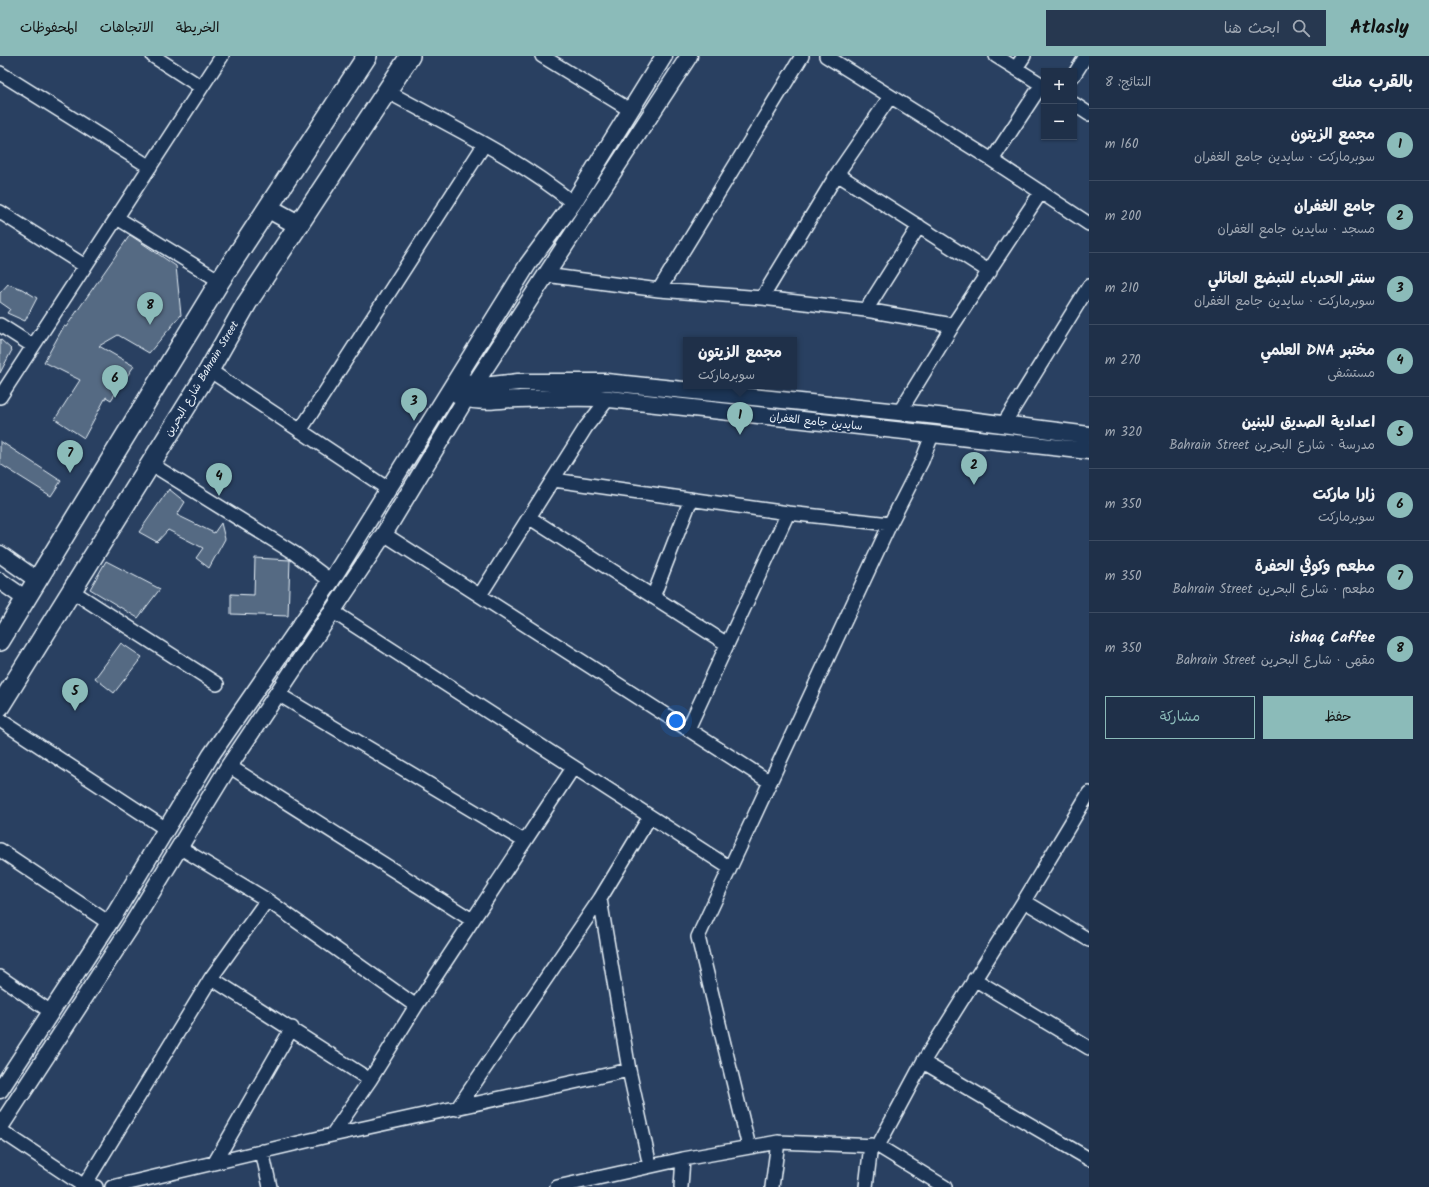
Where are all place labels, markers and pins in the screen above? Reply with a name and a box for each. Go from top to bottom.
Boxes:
pin: 8 [137,292,163,325]
pin: 6 [102,365,128,398]
pin: 3 [401,388,427,421]
pin: 1 [727,402,753,435]
pin: 7 [57,440,83,473]
pin: 2 [961,452,987,485]
pin: 4 [206,463,232,496]
pin: 5 [62,678,88,711]

